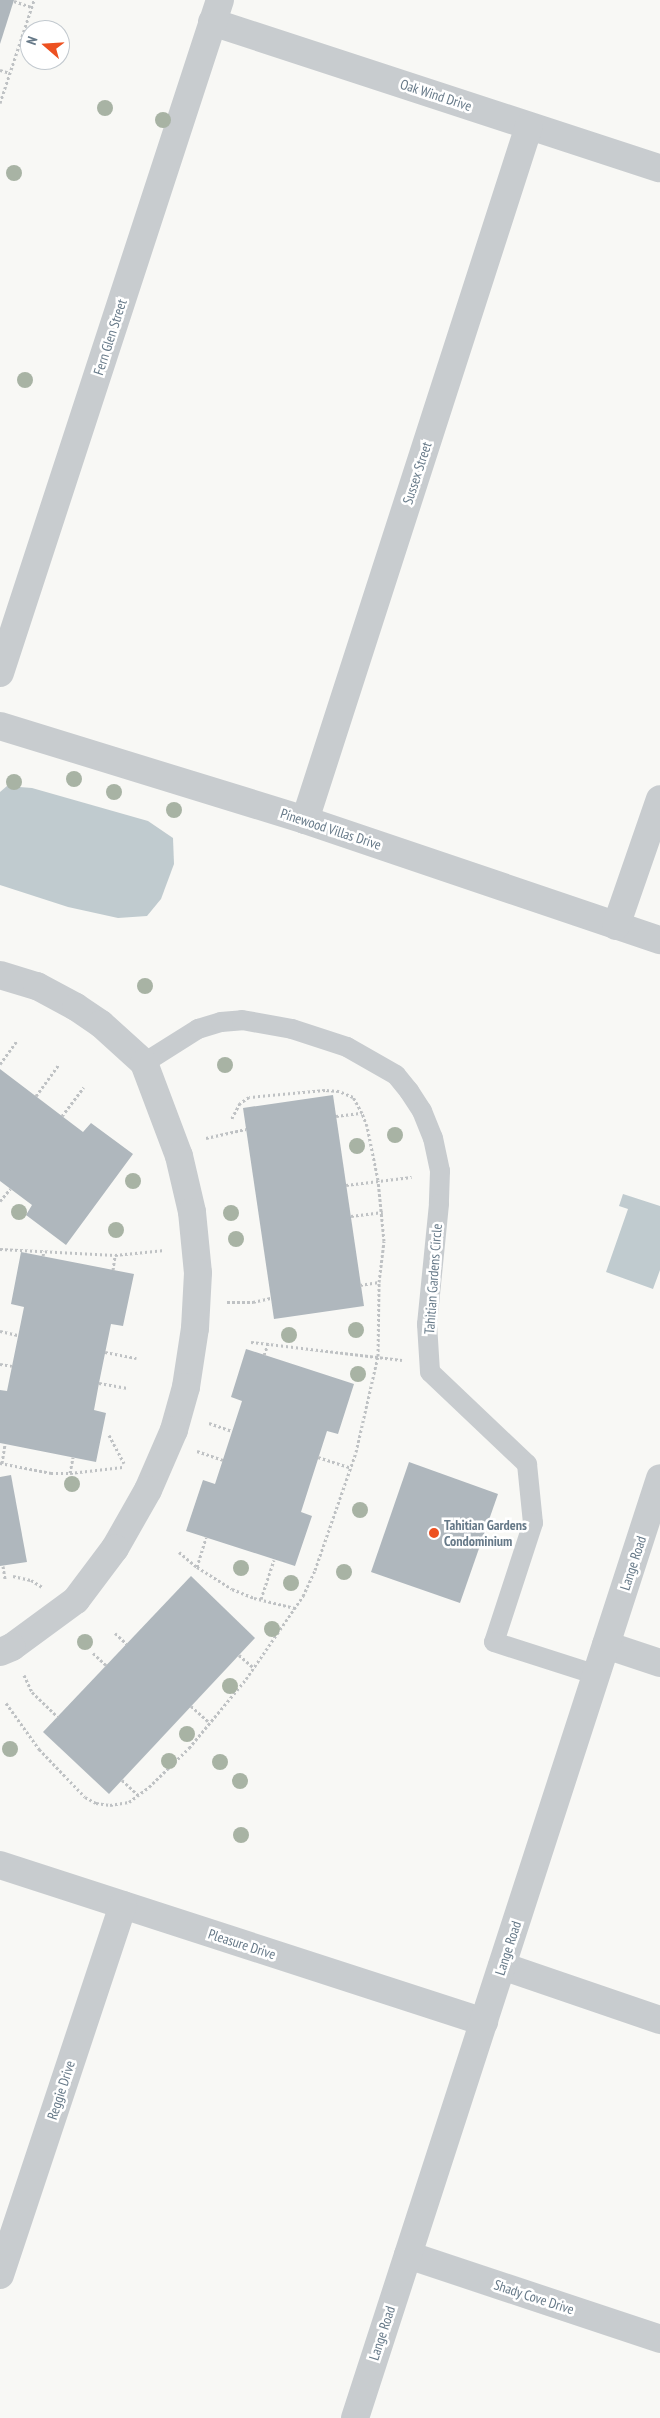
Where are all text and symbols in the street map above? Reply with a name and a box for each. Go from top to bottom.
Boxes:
north arrow [20,20,70,70]
text: N [22,34,42,47]
street label: Oak Wind Drive [398,75,474,115]
street label: Fern Glen Street [90,297,130,377]
street label: Sussex Street [399,440,435,506]
street label: Pinewood Villas Drive [278,805,384,853]
street label: Tahitian Gardens Circle [421,1223,445,1335]
place label: Tahitian Gardens Condominium [444,1517,527,1550]
marker: Tahitian Gardens Condominium [428,1527,440,1539]
street label: Lange Road [616,1534,650,1592]
street label: Lange Road [491,1919,525,1977]
street label: Pleasure Drive [206,1925,278,1963]
street label: Reggie Drive [44,2058,78,2122]
street label: Shady Cove Drive [492,2276,576,2318]
street label: Lange Road [365,2304,399,2362]

